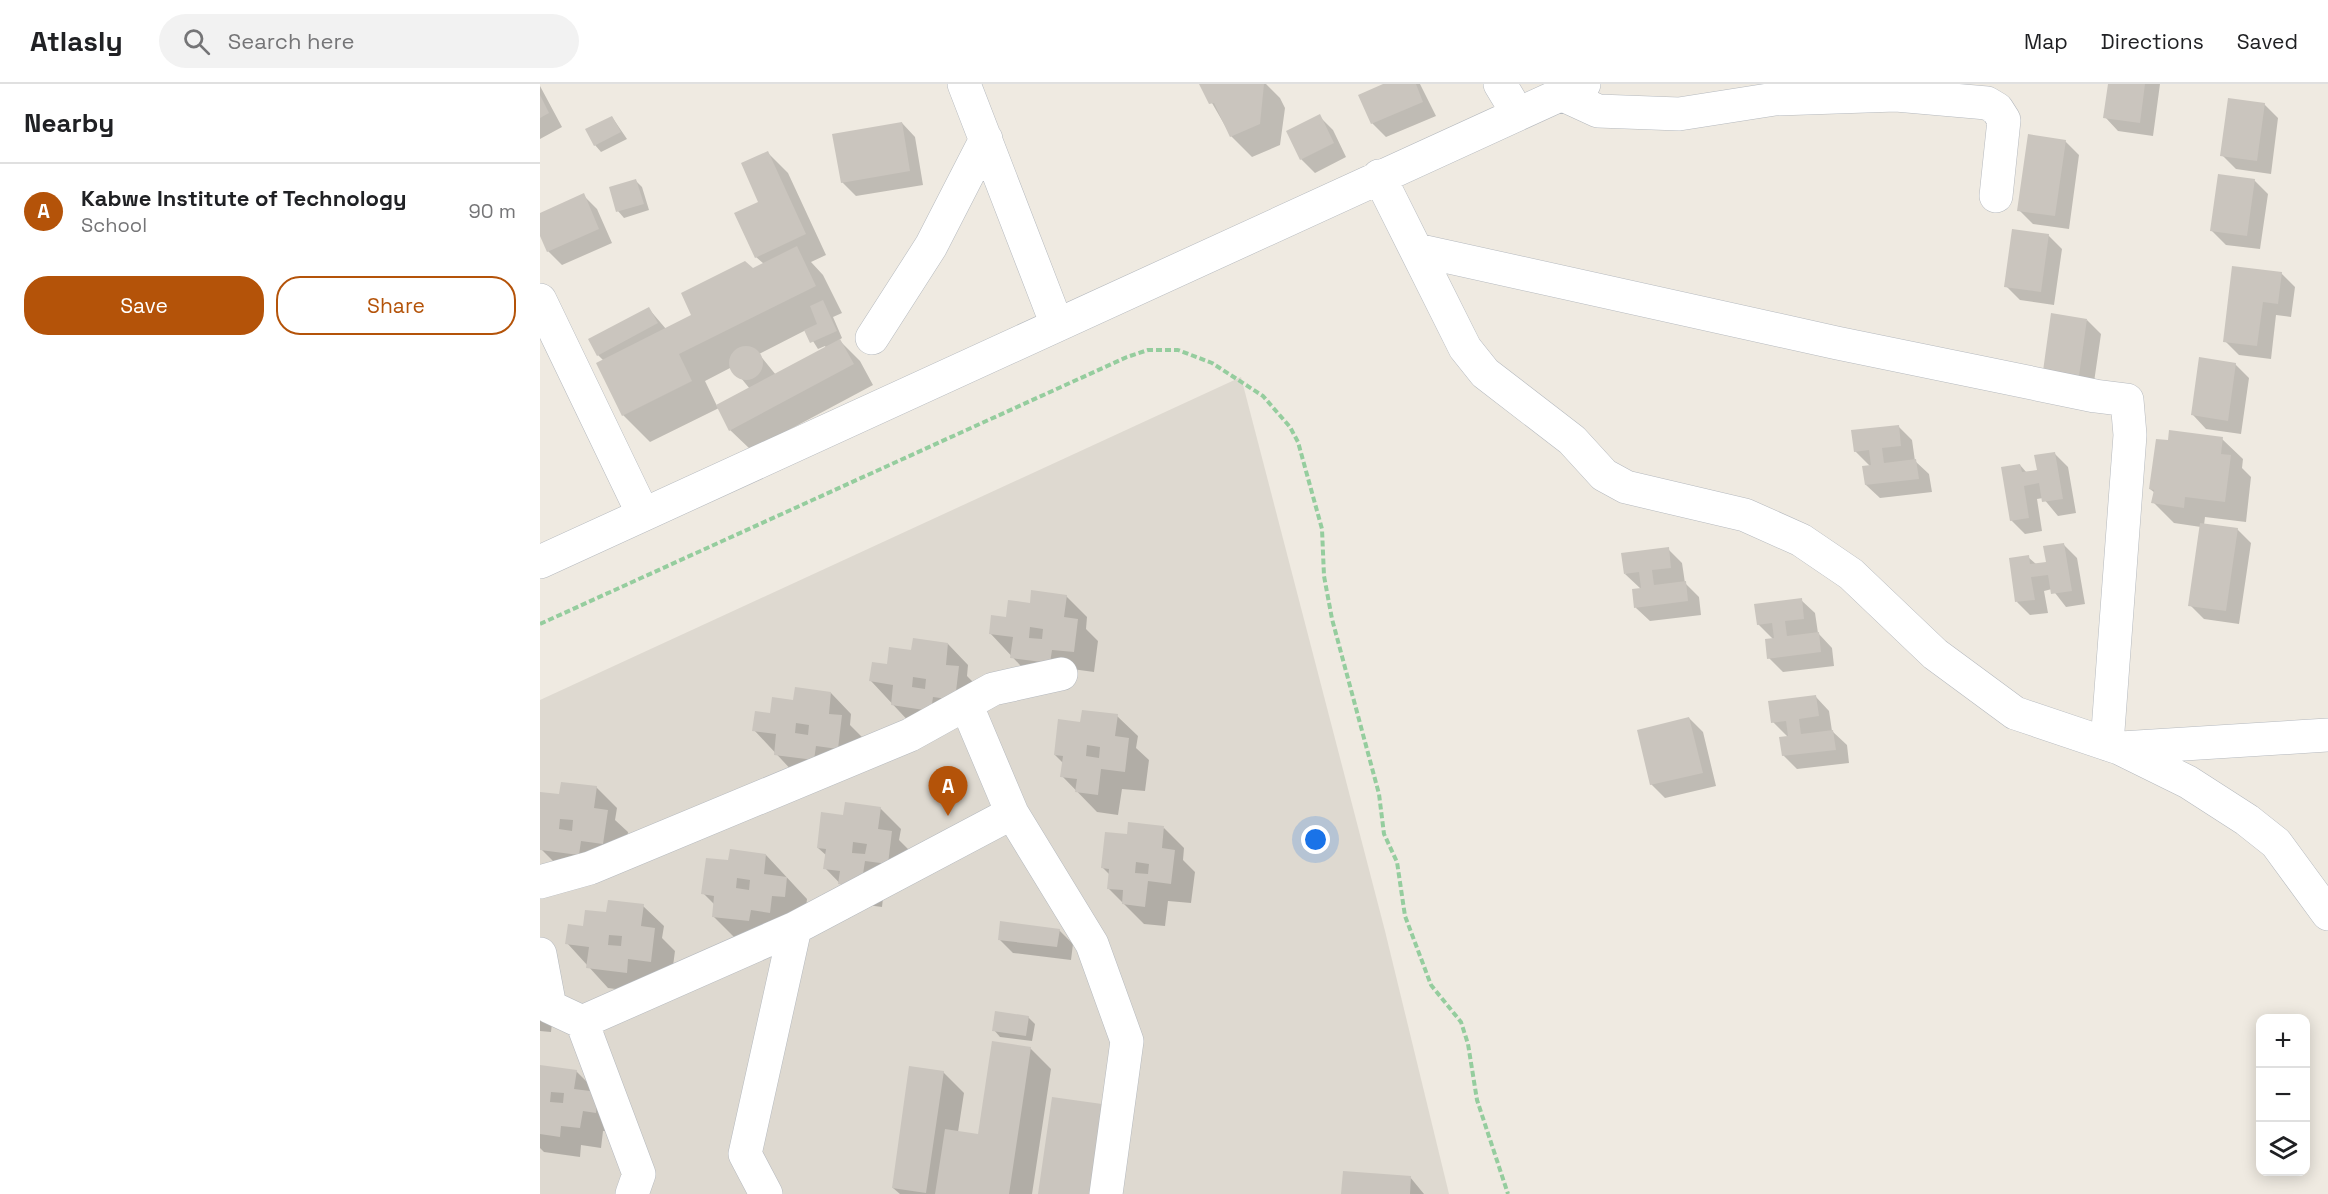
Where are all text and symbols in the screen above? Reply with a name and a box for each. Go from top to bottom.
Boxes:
search box [159,14,579,68]
text: Atlasly [30,23,123,59]
icon: search [180,25,213,58]
text: Search here [228,27,354,55]
text: Map [2024,28,2068,55]
text: Directions [2101,28,2204,55]
text: Saved [2237,28,2298,55]
text: Nearby [24,106,114,140]
text: Kabwe Institute of Technology [81,184,407,212]
text: A [37,198,50,224]
text: 90 m [469,198,516,224]
text: School [81,212,147,238]
button: Save [24,276,264,335]
button: Share [276,276,516,335]
pin: A [928,766,968,816]
your location [1301,825,1330,854]
map controls [2256,1014,2310,1176]
button: + [2256,1014,2310,1068]
button: − [2256,1068,2310,1122]
button: layers [2256,1122,2310,1176]

